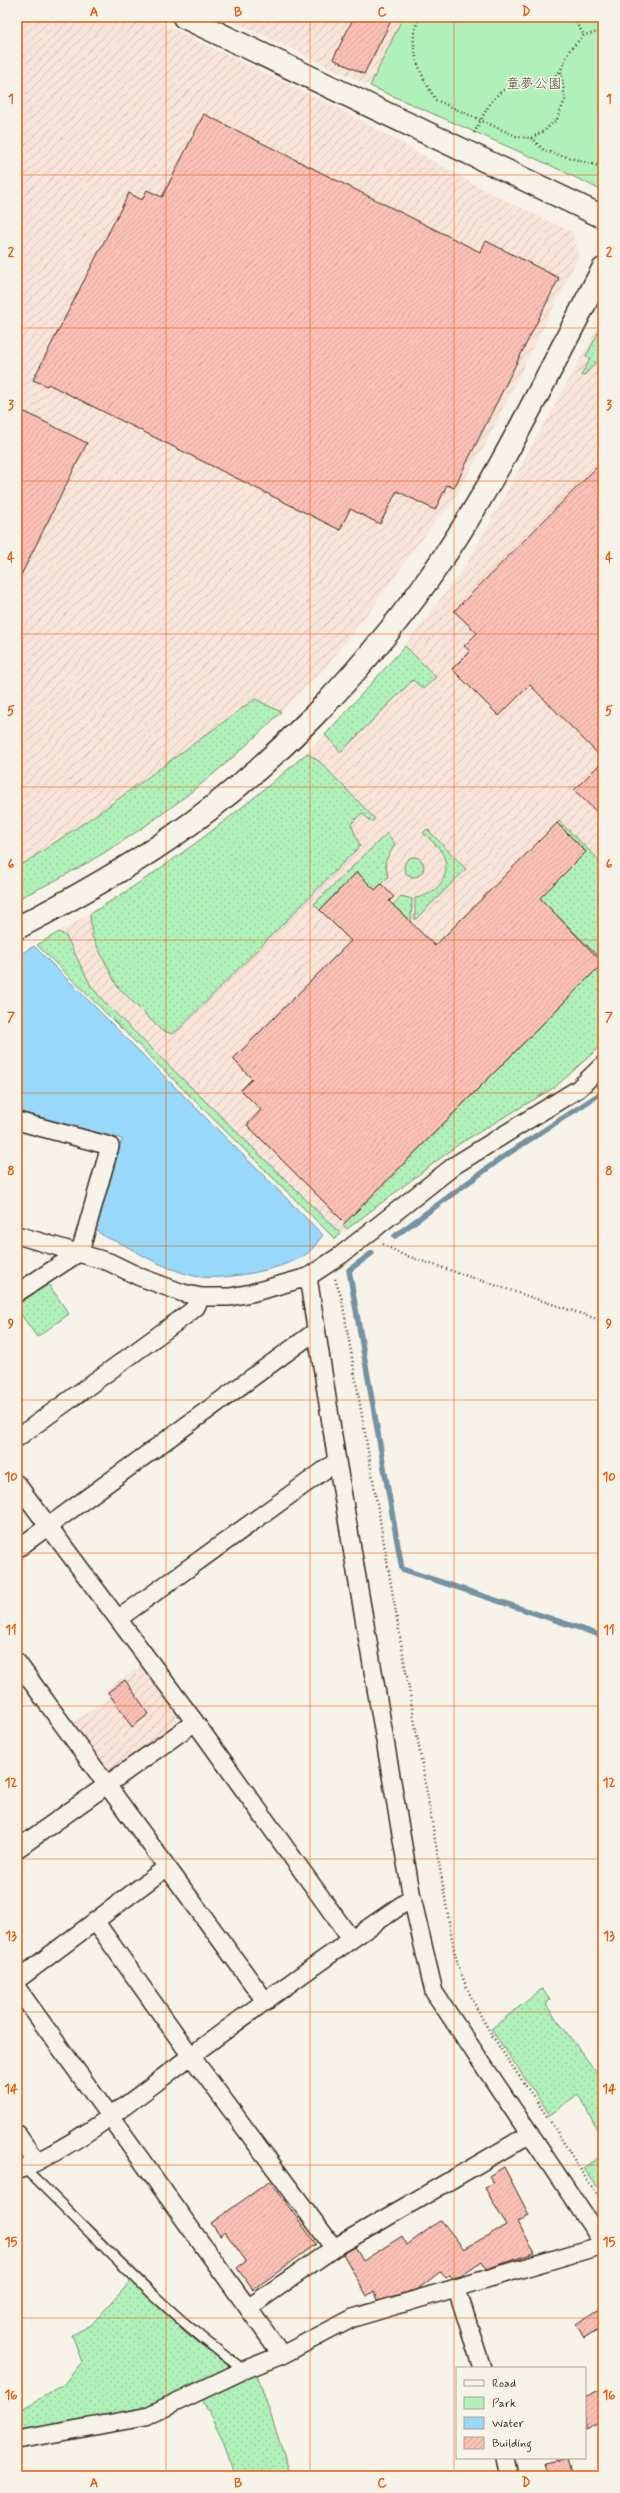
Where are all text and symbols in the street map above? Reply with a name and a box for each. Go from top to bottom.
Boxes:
text: A [90,4,98,21]
text: B [234,4,243,21]
text: C [377,4,387,21]
text: D [522,4,531,21]
park label: 童夢公園 [506,75,562,93]
text: 1 [8,91,14,108]
text: 1 [606,91,612,108]
text: 2 [8,244,15,261]
text: 2 [606,244,613,261]
text: 3 [8,397,14,414]
text: 3 [606,397,612,414]
text: 4 [7,550,15,567]
text: 4 [605,550,613,567]
text: 5 [7,703,15,720]
text: 5 [605,703,613,720]
text: 6 [8,856,15,873]
text: 6 [606,856,613,873]
text: 7 [7,1009,15,1026]
text: 7 [605,1009,613,1026]
text: 8 [7,1163,15,1180]
text: 8 [605,1163,613,1180]
text: 9 [8,1316,15,1333]
text: 9 [606,1316,613,1333]
text: 10 [4,1469,18,1486]
text: 10 [602,1469,616,1486]
text: 11 [5,1622,17,1639]
text: 11 [603,1622,615,1639]
text: 12 [5,1775,17,1792]
text: 12 [603,1775,615,1792]
text: 13 [5,1928,17,1945]
text: 13 [603,1928,615,1945]
text: 14 [4,2081,18,2098]
text: 14 [602,2081,616,2098]
text: 15 [5,2234,17,2251]
text: 15 [603,2234,615,2251]
legend [456,2367,586,2459]
text: Road [492,2376,516,2392]
text: 16 [4,2387,18,2404]
text: 16 [602,2387,616,2404]
text: Park [492,2396,516,2412]
text: Water [492,2416,524,2432]
text: Building [492,2436,532,2453]
text: A [90,2475,98,2492]
text: B [234,2475,243,2492]
text: C [377,2475,387,2492]
text: D [522,2475,531,2492]

